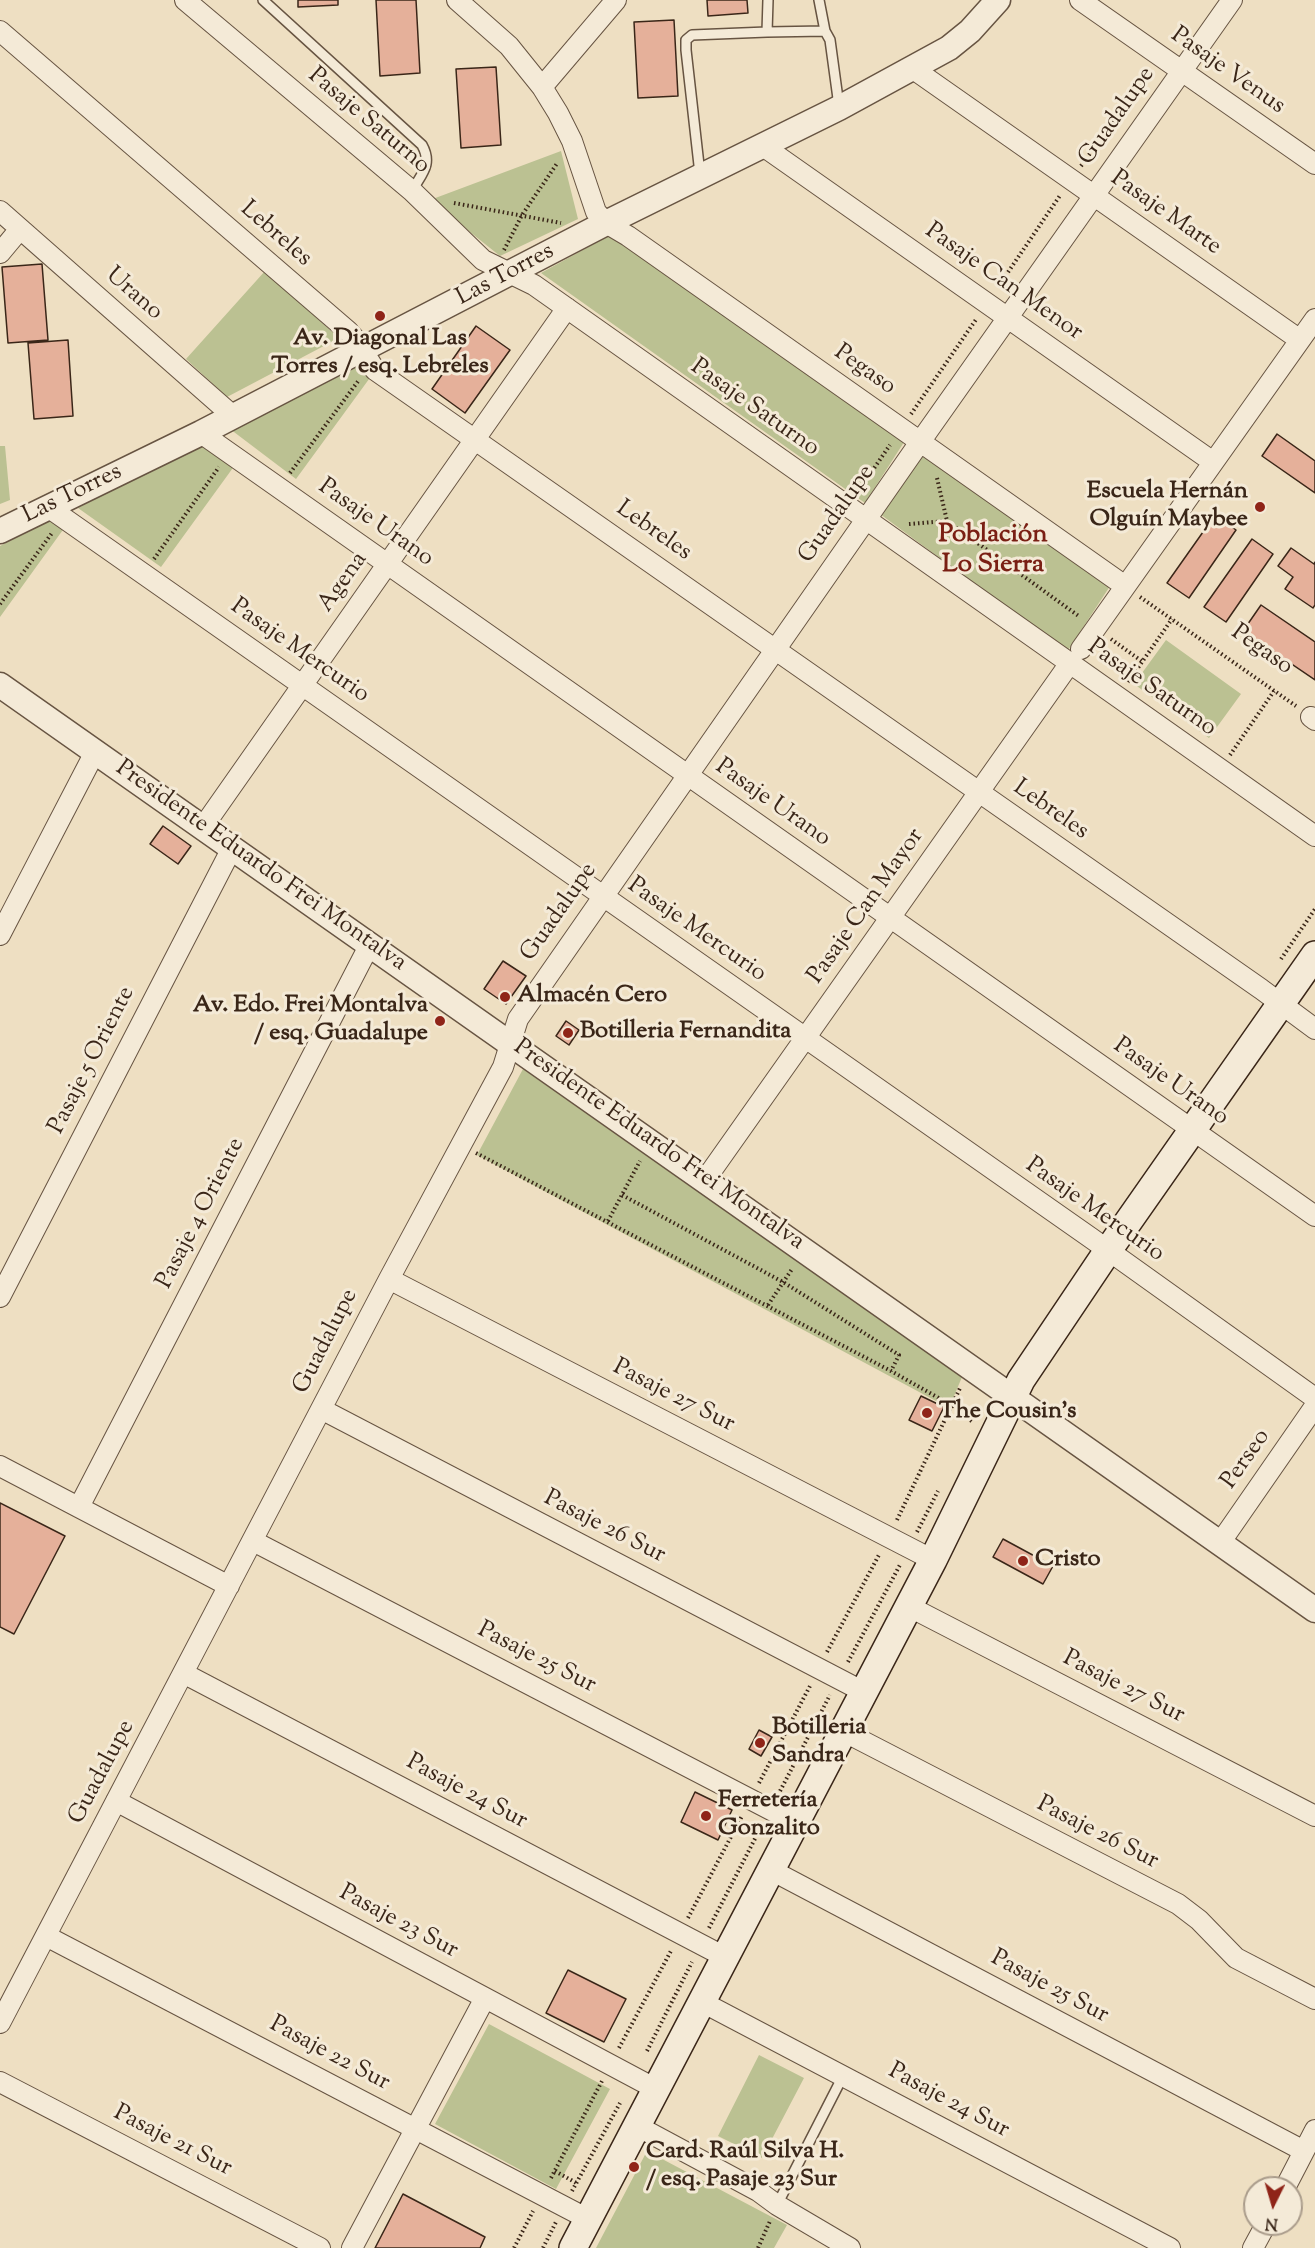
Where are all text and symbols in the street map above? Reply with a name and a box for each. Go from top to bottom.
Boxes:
street label: Pasaje Venus [1164,22,1290,122]
street label: Guadalupe [1074,62,1162,172]
street label: Pasaje Saturno [301,63,435,181]
street label: Pasaje Marte [1104,165,1226,263]
street label: Lebreles [233,196,317,274]
street label: Pasaje Can Menor [919,218,1087,348]
street label: Las Torres [452,238,560,314]
street label: Urano [98,262,168,328]
marker: Av. Diagonal Las Torres / esq. Lebreles [373,309,387,323]
place label: Av. Diagonal Las Torres / esq. Lebreles [271,326,489,382]
street label: Pegaso [827,339,901,403]
street label: Pasaje Saturno [684,354,824,464]
street label: Las Torres [19,459,127,531]
street label: Guadalupe [794,460,882,570]
street label: Pasaje Urano [312,474,438,574]
place label: Escuela Hernán Olguín Maybee [1087,479,1248,535]
street label: Lebreles [610,496,696,568]
marker: Escuela Hernán Olguín Maybee [1253,500,1267,514]
district label: Población Lo Sierra [938,521,1048,582]
street label: Agena [313,547,375,619]
street label: Pasaje Mercurio [224,594,374,710]
street label: Pegaso [1224,619,1298,683]
street label: Pasaje Saturno [1081,634,1221,744]
street label: Pasaje Urano [709,754,835,854]
street label: Presidente Eduardo Frei Montalva [109,755,411,979]
street label: Lebreles [1007,775,1093,847]
street label: Pasaje Can Mayor [803,824,931,990]
street label: Guadalupe [516,858,604,968]
street label: Pasaje Mercurio [621,873,771,989]
street label: Pasaje 5 Oriente [44,983,142,1139]
place label: Almacén Cero [517,983,667,1011]
marker: Almacén Cero [498,990,512,1004]
place label: Av. Edo. Frei Montalva / esq. Guadalupe [193,993,428,1049]
marker: Av. Edo. Frei Montalva / esq. Guadalupe [433,1014,447,1028]
place label: Botilleria Fernandita [580,1019,791,1047]
marker: Botilleria Fernandita [561,1026,575,1040]
street label: Pasaje Urano [1107,1033,1233,1133]
street label: Presidente Eduardo Frei Montalva [507,1034,809,1258]
street label: Pasaje 4 Oriente [152,1134,252,1294]
street label: Pasaje Mercurio [1019,1153,1169,1269]
street label: Guadalupe [288,1285,366,1399]
street label: Pasaje 27 Sur [607,1354,739,1440]
place label: The Cousin's [939,1399,1076,1427]
marker: The Cousin's [920,1406,934,1420]
street label: Perseo [1216,1425,1278,1495]
street label: Pasaje 26 Sur [538,1485,670,1571]
place label: Cristo [1035,1547,1101,1575]
marker: Cristo [1016,1554,1030,1568]
street label: Pasaje 25 Sur [472,1617,600,1701]
street label: Pasaje 27 Sur [1057,1645,1189,1731]
place label: Botilleria Sandra [772,1715,866,1771]
street label: Guadalupe [64,1716,142,1830]
marker: Botilleria Sandra [753,1736,767,1750]
street label: Pasaje 24 Sur [401,1749,531,1837]
place label: Ferretería Gonzalito [718,1788,820,1844]
street label: Pasaje 26 Sur [1031,1791,1163,1877]
marker: Ferretería Gonzalito [699,1809,713,1823]
street label: Pasaje 23 Sur [334,1880,462,1966]
street label: Pasaje 25 Sur [985,1945,1113,2031]
street label: Pasaje 22 Sur [264,2011,394,2099]
street label: Pasaje 24 Sur [883,2058,1013,2146]
street label: Pasaje 21 Sur [108,2100,236,2184]
place label: Card. Raúl Silva H. / esq. Pasaje 23 Sur [646,2139,844,2195]
marker: Card. Raúl Silva H. / esq. Pasaje 23 Sur [627,2160,641,2174]
north arrow [1243,2176,1303,2236]
text: N [1264,2210,1279,2234]

